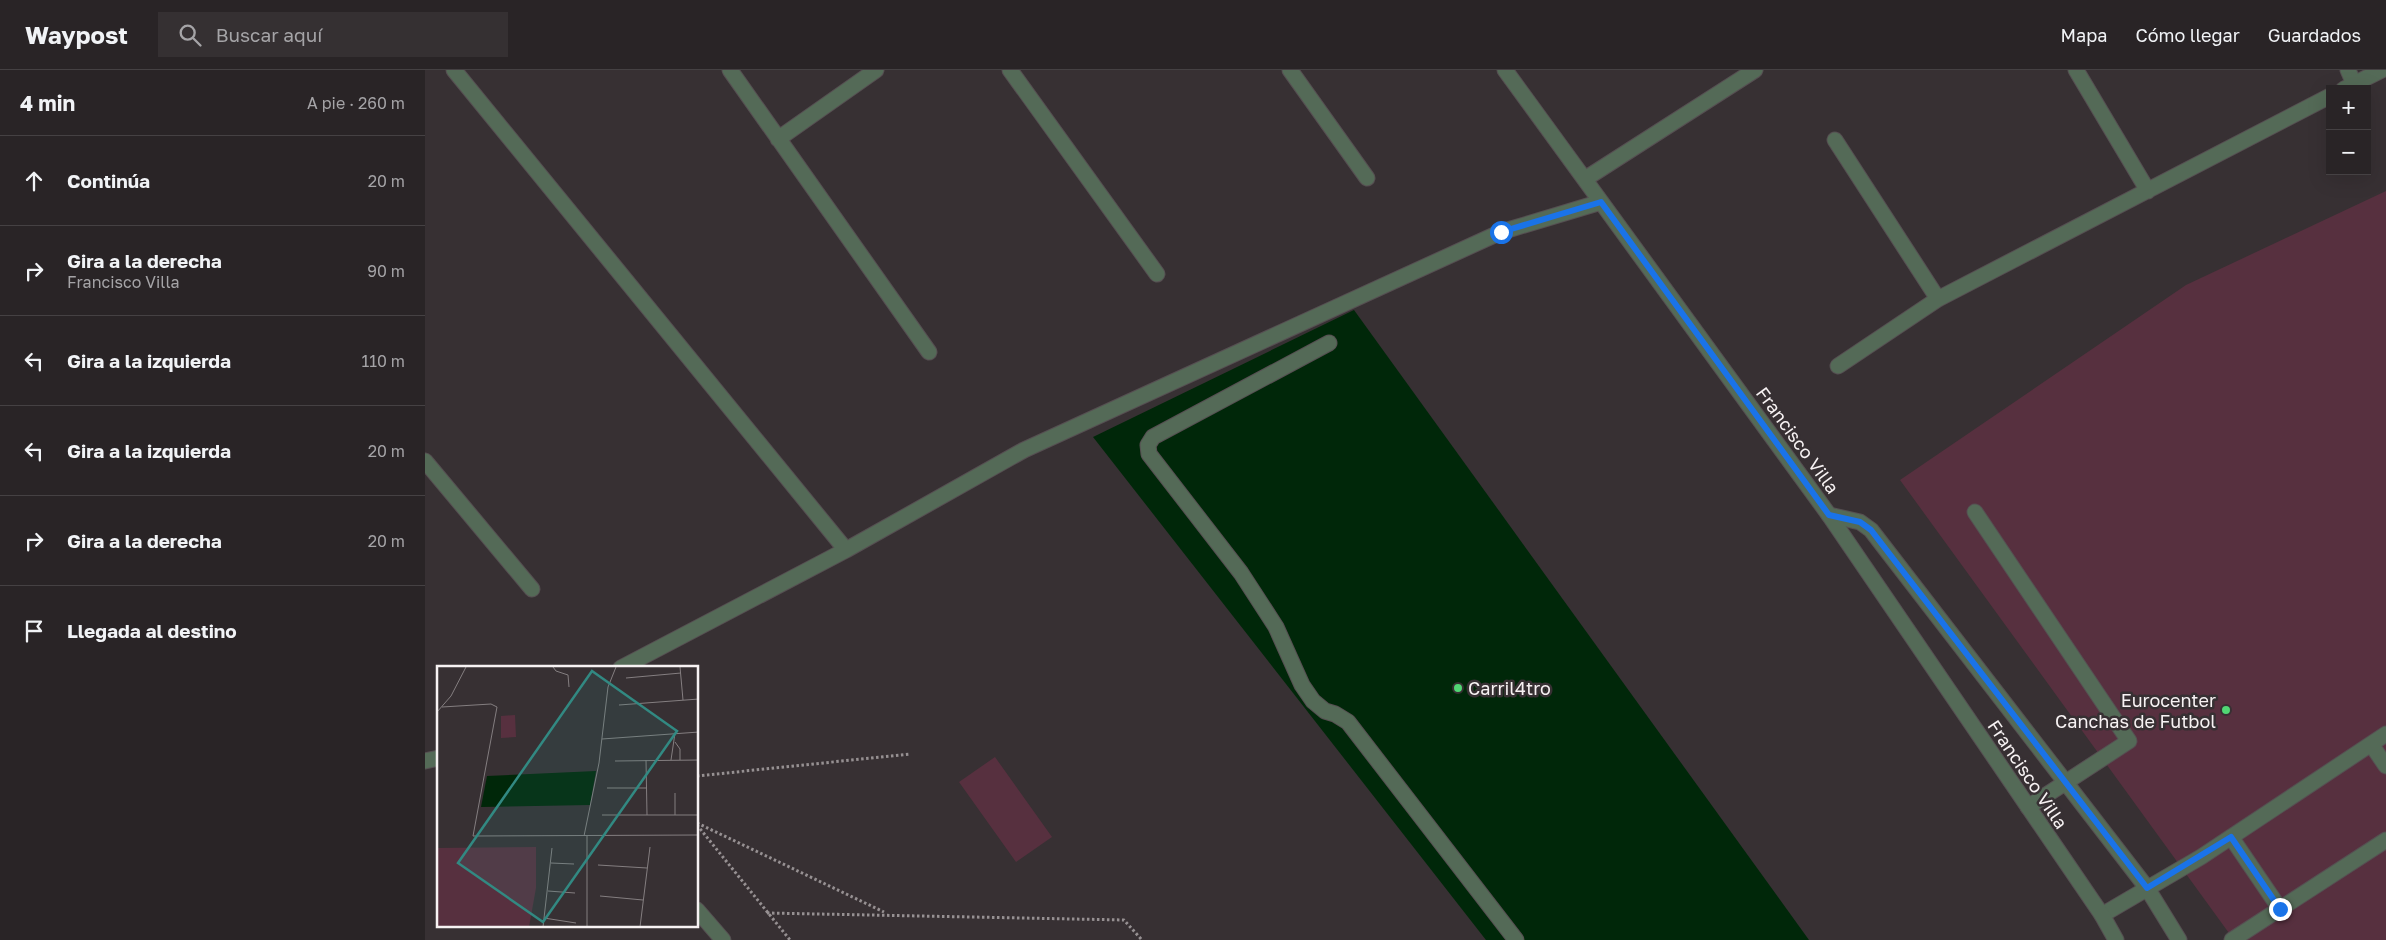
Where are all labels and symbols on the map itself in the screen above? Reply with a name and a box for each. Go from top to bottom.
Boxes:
route start [1490,221,1513,244]
street label: Francisco Villa [1752,382,1844,498]
inset map [437,666,699,928]
place label: Carril4tro [1468,677,1551,699]
marker: Carril4tro [1452,682,1464,694]
place label: Eurocenter Canchas de Futbol [2055,689,2216,732]
marker: Eurocenter Canchas de Futbol [2220,704,2232,716]
street label: Francisco Villa [1983,715,2073,833]
route end [2269,898,2292,921]

